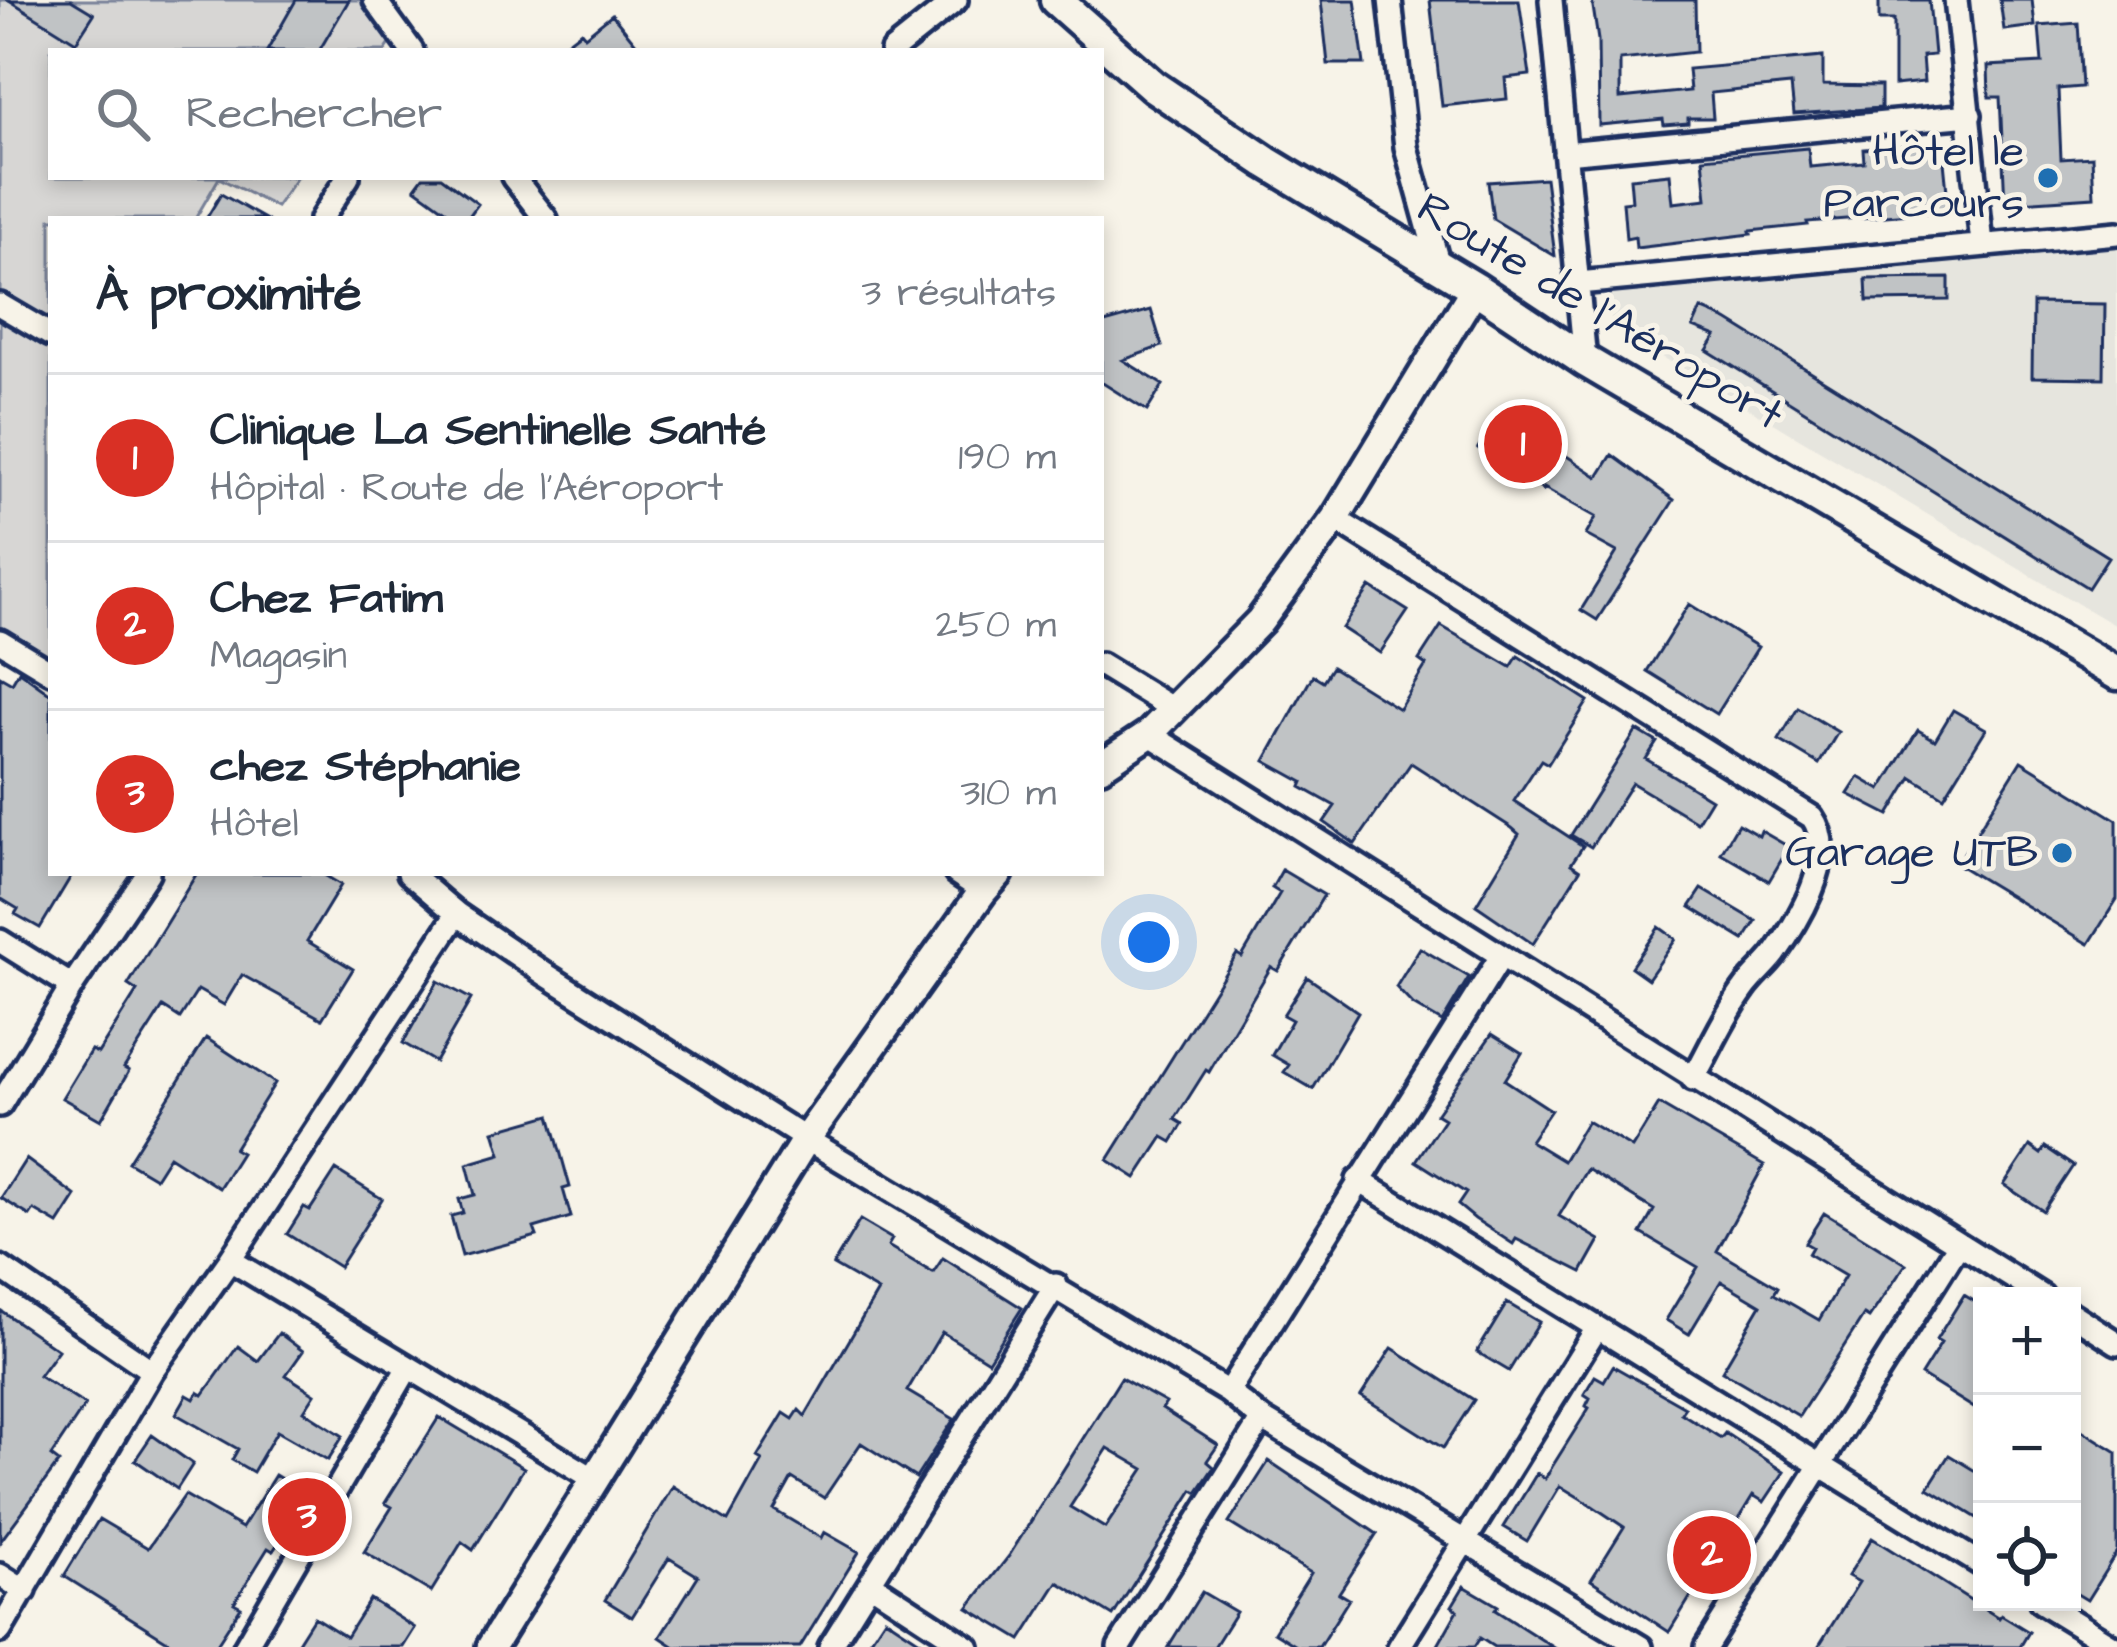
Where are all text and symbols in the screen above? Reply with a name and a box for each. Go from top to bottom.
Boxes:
search box [48,48,1104,180]
icon: search [90,81,156,147]
text: Rechercher [186,83,442,145]
place label: Hôtel le Parcours [1824,121,2024,235]
marker: Hôtel le Parcours [2035,165,2061,191]
street label: Route de l'Aéroport [1405,178,1795,446]
text: À proximité [96,259,362,330]
text: 3 résultats [861,267,1056,321]
pin: 1 [1484,399,1562,489]
text: Clinique La Sentinelle Santé [210,400,766,462]
text: 1 [133,431,138,485]
text: 190 m [958,431,1056,485]
text: Hôpital · Route de l'Aéroport [210,462,723,516]
text: Chez Fatim [210,568,443,630]
text: 2 [124,599,146,653]
text: 250 m [935,599,1056,653]
text: Magasin [210,630,347,684]
text: chez Stéphanie [210,736,521,798]
text: 3 [125,767,145,821]
text: 310 m [961,767,1056,821]
text: Hôtel [210,798,299,852]
place label: Garage UTB [1785,822,2038,884]
marker: Garage UTB [2049,840,2075,866]
your location [1119,912,1179,972]
map controls [1973,1287,2081,1611]
button: + [1973,1287,2081,1395]
button: − [1973,1395,2081,1503]
pin: 3 [268,1472,346,1562]
button: locate [1973,1503,2081,1611]
pin: 2 [1673,1510,1751,1600]

